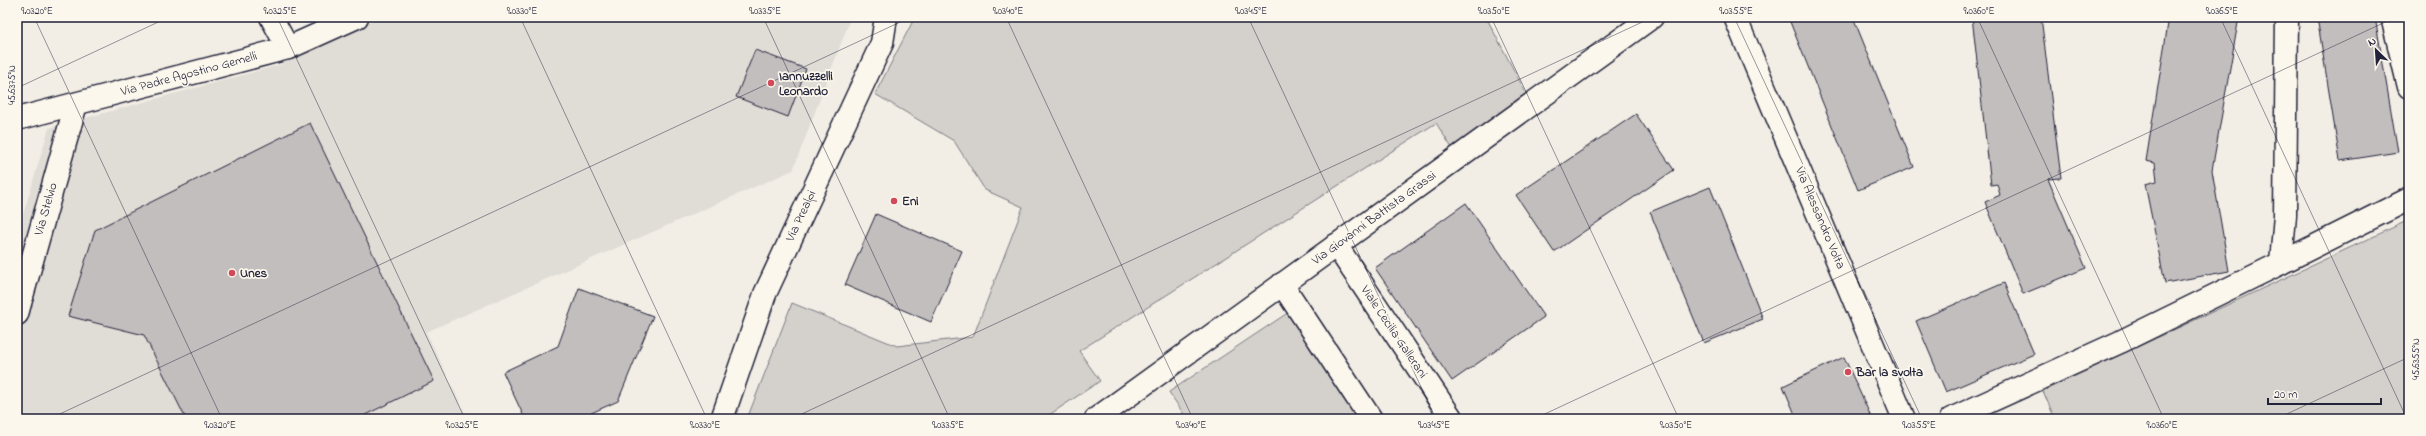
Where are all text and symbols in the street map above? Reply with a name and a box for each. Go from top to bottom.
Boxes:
text: 9.0320°E [21,4,53,19]
text: 9.0325°E [264,4,296,19]
text: 9.0330°E [507,4,537,19]
text: 9.0335°E [749,4,781,19]
text: 9.0340°E [993,4,1023,19]
text: 9.0345°E [1235,4,1267,19]
text: 9.0350°E [1478,4,1510,19]
text: 9.0355°E [1719,4,1753,19]
text: 9.0360°E [1964,4,1994,19]
text: 9.0365°E [2206,4,2238,19]
north arrow [2356,30,2396,70]
text: N [2365,33,2379,51]
street label: Via Padre Agostino Gemelli [118,47,260,103]
text: 45.6375°N [5,65,20,105]
place label: Iannuzzelli Leonardo [779,67,833,101]
marker: Iannuzzelli Leonardo [766,78,776,88]
street label: Via Alessandro Volta [1789,163,1850,272]
street label: Via Giovanni Battista Grassi [1307,166,1440,270]
street label: Via Stelvio [29,180,63,239]
street label: Via Prealpi [780,187,821,246]
place label: Eni [902,192,919,211]
marker: Eni [889,196,899,206]
place label: Unes [240,264,267,283]
marker: Unes [227,268,237,278]
street label: Viale Cecilia Gallerani [1355,281,1432,382]
text: 45.6355°N [2409,338,2424,380]
place label: Bar la svolta [1855,363,1923,382]
marker: Bar la svolta [1843,367,1853,377]
scale bar [2268,380,2381,406]
text: 20 m [2274,386,2297,404]
text: 9.0320°E [204,418,236,433]
text: 9.0325°E [446,418,478,433]
text: 9.0330°E [690,418,720,433]
text: 9.0335°E [932,418,964,433]
text: 9.0340°E [1176,418,1206,433]
text: 9.0345°E [1418,418,1450,433]
text: 9.0350°E [1660,418,1692,433]
text: 9.0355°E [1902,418,1936,433]
text: 9.0360°E [2147,418,2177,433]

